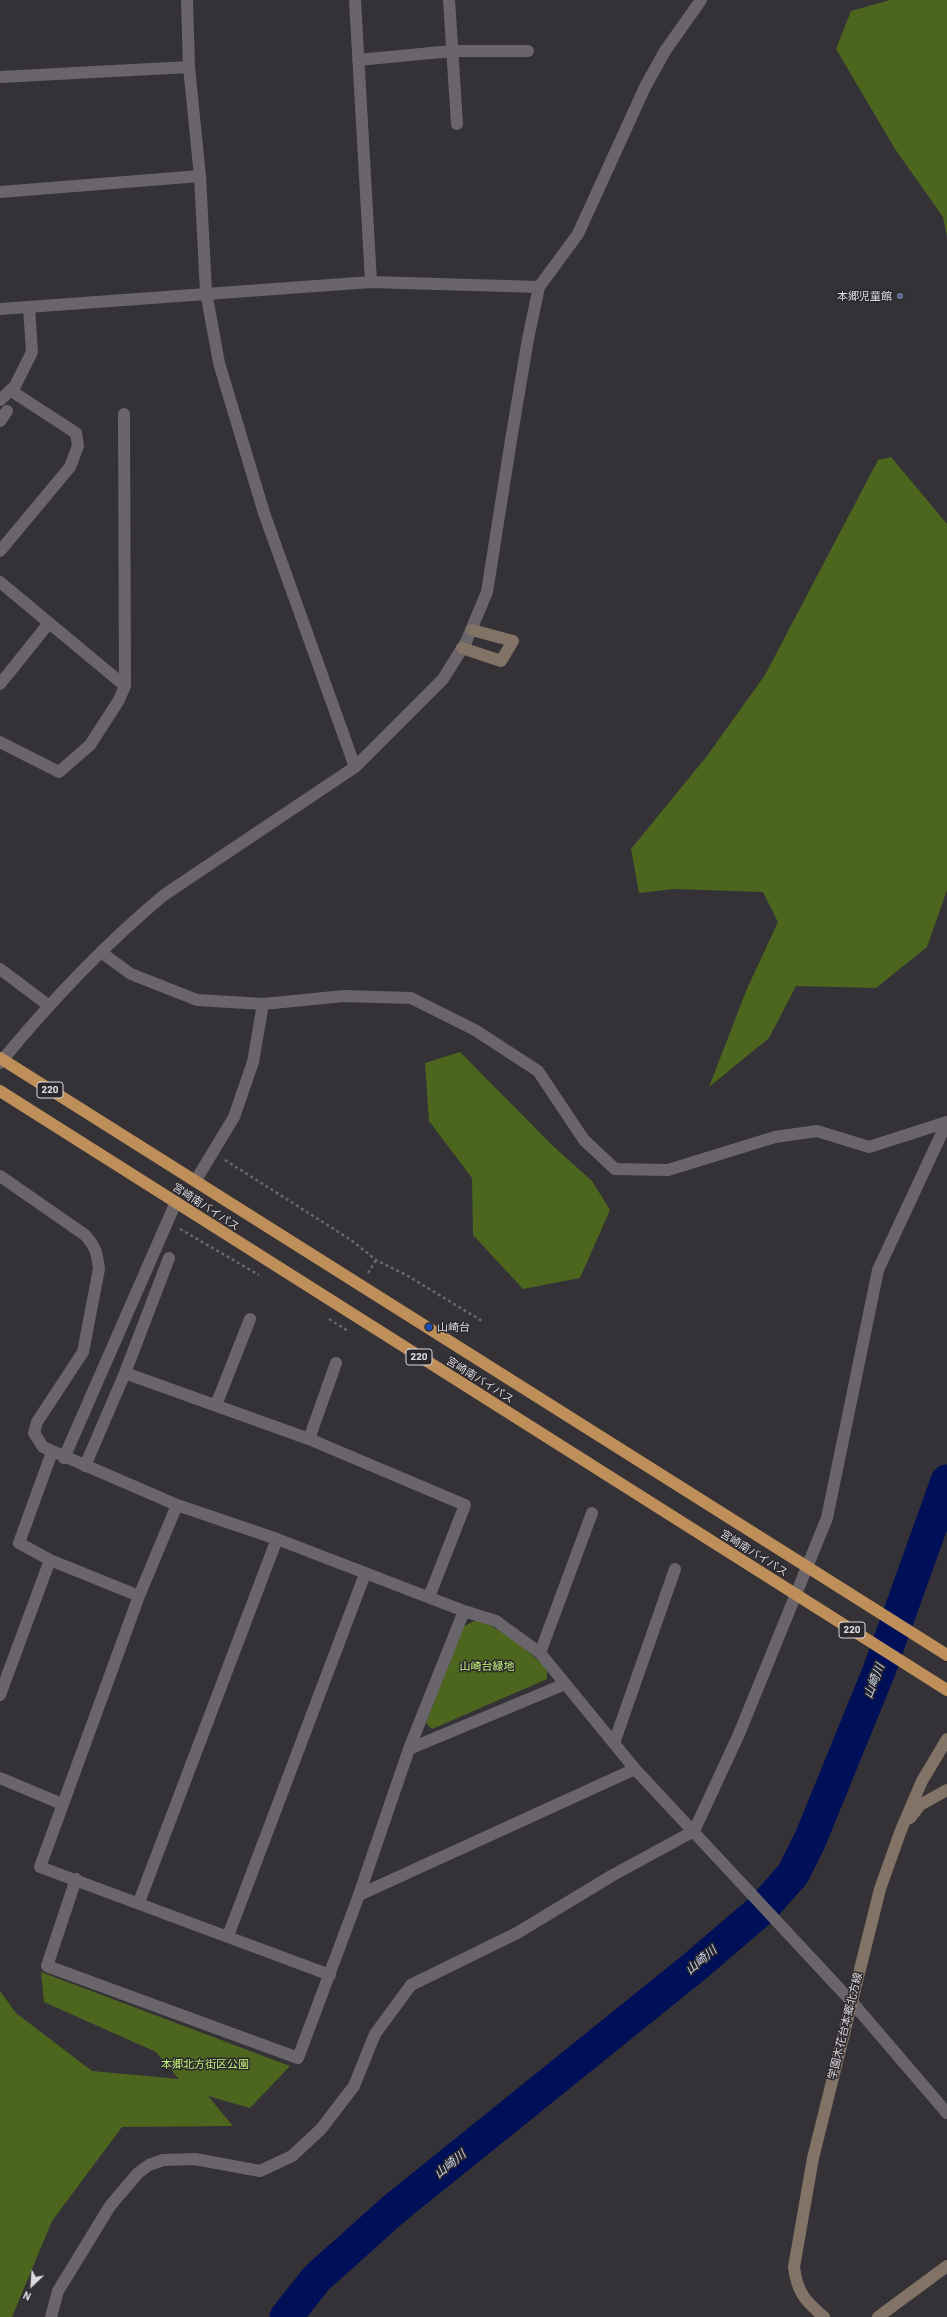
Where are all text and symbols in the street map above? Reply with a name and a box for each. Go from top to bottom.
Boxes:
place label: 本郷児童館 [837,289,892,303]
marker: 本郷児童館 [895,291,905,301]
road number: 220 [37,1082,63,1098]
street label: 宮崎南バイパス [170,1180,242,1234]
place label: 山崎台 [437,1320,470,1334]
marker: 山崎台 [424,1322,434,1332]
road number: 220 [406,1349,432,1365]
street label: 宮崎南バイパス [444,1354,516,1406]
street label: 宮崎南バイパス [718,1527,790,1579]
road number: 220 [839,1622,865,1638]
park label: 山崎台緑地 [460,1659,514,1673]
water label: 山崎川 [861,1662,887,1700]
water label: 山崎川 [683,1943,719,1977]
street label: 学園木花台本郷北方線 [825,1971,865,2081]
park label: 本郷北方街区公園 [161,2057,249,2071]
water label: 山崎川 [431,2147,469,2181]
north arrow [12,2265,52,2305]
text: N [21,2289,33,2304]

